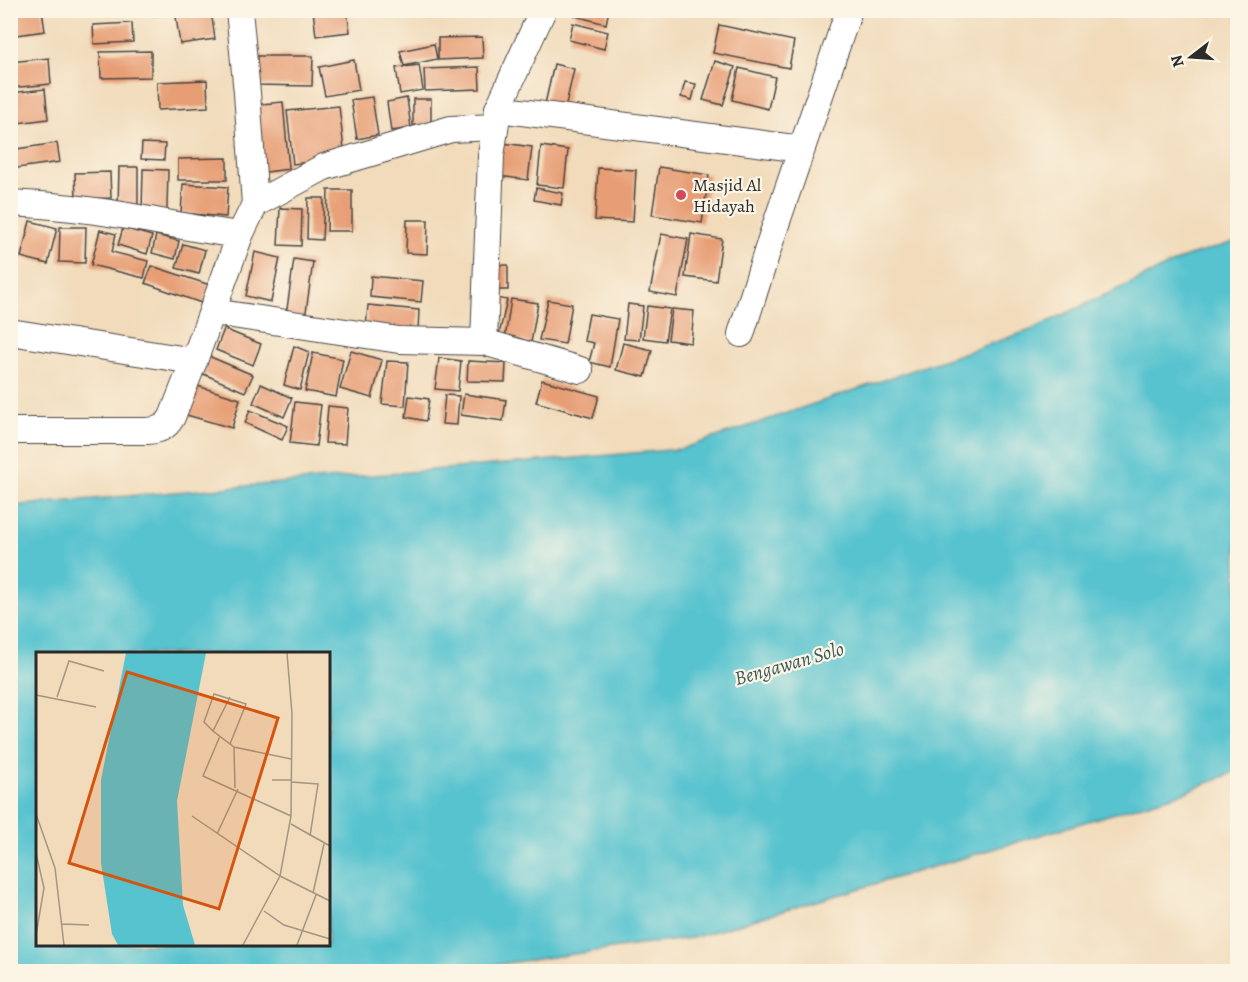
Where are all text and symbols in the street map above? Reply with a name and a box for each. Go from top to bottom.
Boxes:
north arrow [1161,27,1221,87]
text: N [1165,52,1190,70]
place label: Masjid Al Hidayah [693,173,762,218]
marker: Masjid Al Hidayah [674,188,688,202]
water label: Bengawan Solo [731,635,847,692]
inset map [36,652,330,946]

